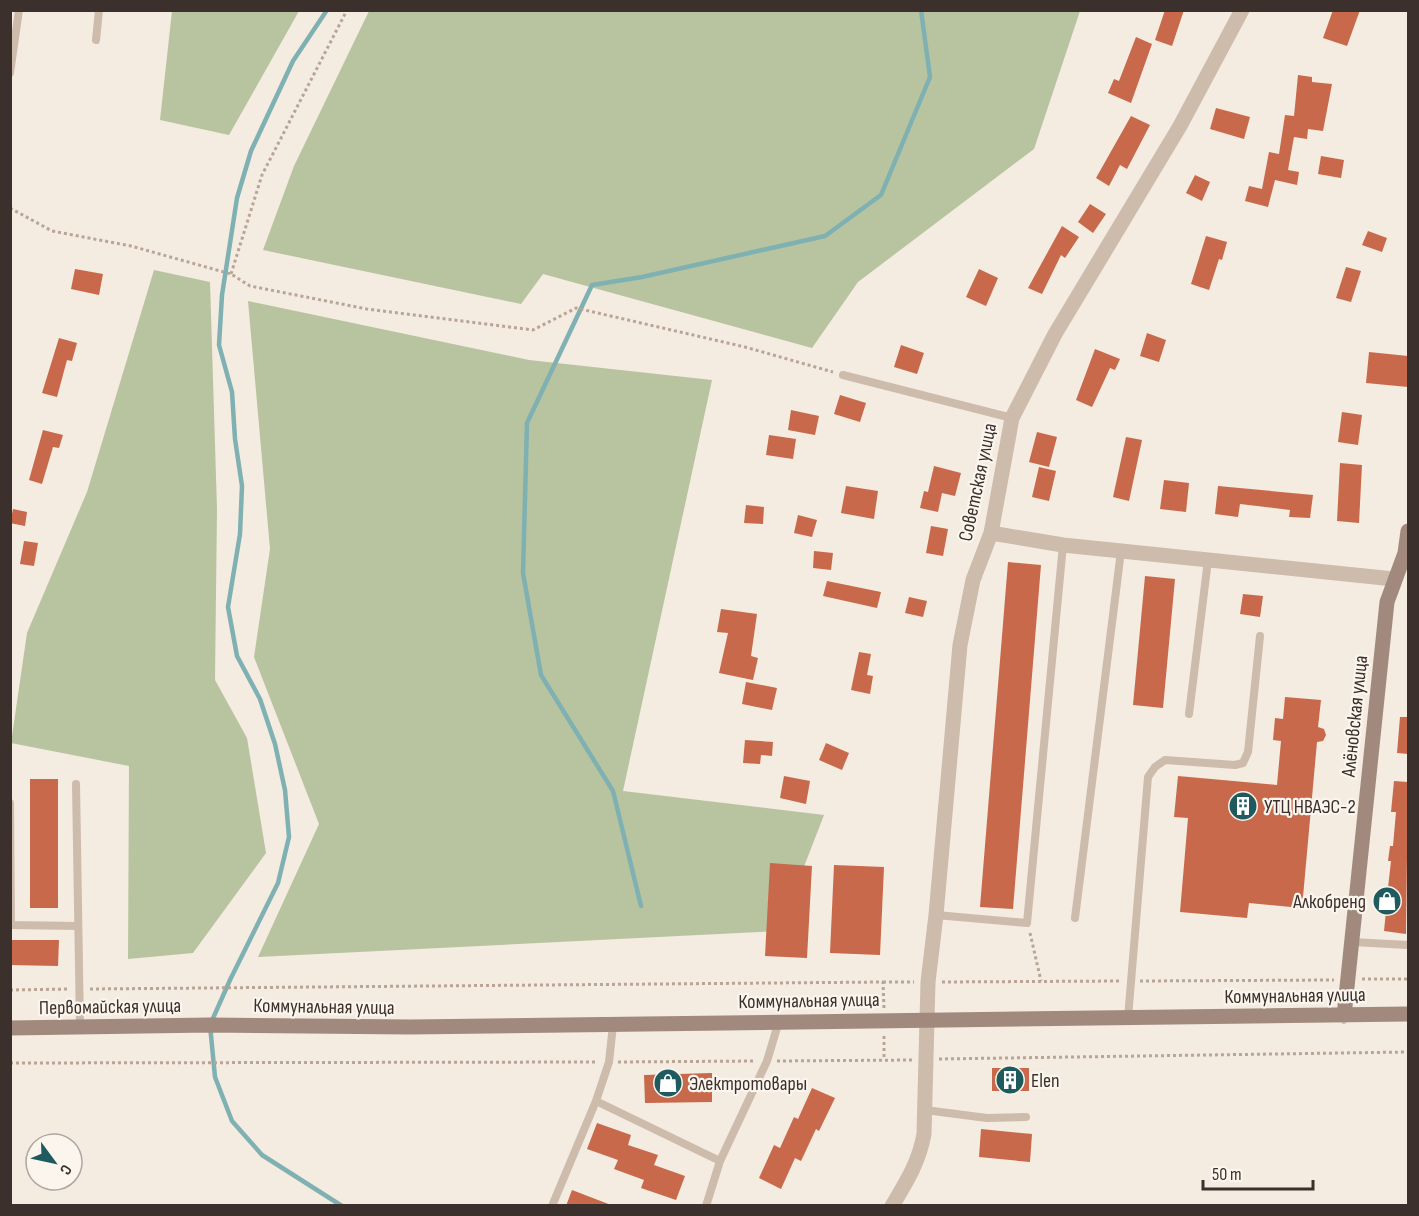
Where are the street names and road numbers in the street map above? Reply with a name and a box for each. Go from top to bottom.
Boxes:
street label: Советская улица [954,421,1002,544]
street label: Алёновская улица [1337,654,1373,779]
street label: Коммунальная улица [1224,983,1366,1009]
street label: Коммунальная улица [738,988,880,1014]
street label: Первомайская улица [39,994,181,1020]
street label: Коммунальная улица [253,994,395,1020]

